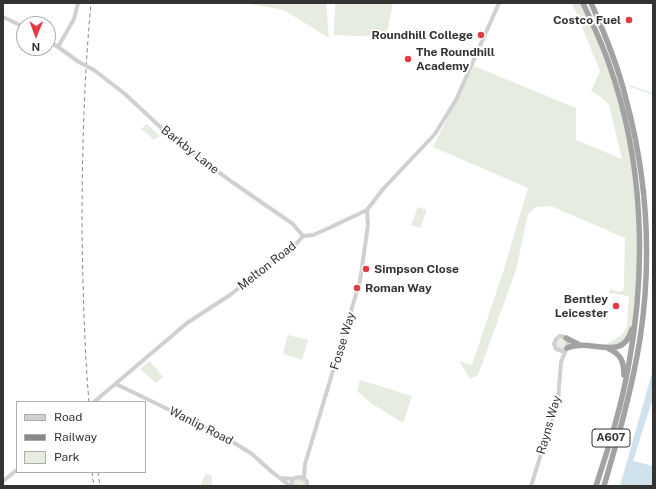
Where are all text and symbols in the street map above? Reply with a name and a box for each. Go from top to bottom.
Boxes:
place label: Costco Fuel [553,13,621,27]
marker: Costco Fuel [624,15,634,25]
north arrow [16,16,56,56]
place label: Roundhill College [372,28,473,42]
marker: Roundhill College [476,30,486,40]
text: N [31,41,40,53]
place label: The Roundhill Academy [416,45,495,73]
marker: The Roundhill Academy [403,54,413,64]
street label: Barkby Lane [158,123,222,177]
street label: Melton Road [235,239,299,293]
place label: Simpson Close [374,262,459,276]
marker: Simpson Close [361,264,371,274]
place label: Roman Way [365,281,432,295]
marker: Roman Way [352,283,362,293]
place label: Bentley Leicester [555,292,608,320]
marker: Bentley Leicester [611,301,621,311]
street label: Fosse Way [327,311,359,371]
street label: Rayns Way [534,394,564,456]
legend [16,401,146,473]
street label: Wanlip Road [167,404,235,448]
text: Road [54,410,82,424]
road number: A607 [592,429,630,447]
text: Railway [54,430,97,444]
text: Park [54,450,80,464]

